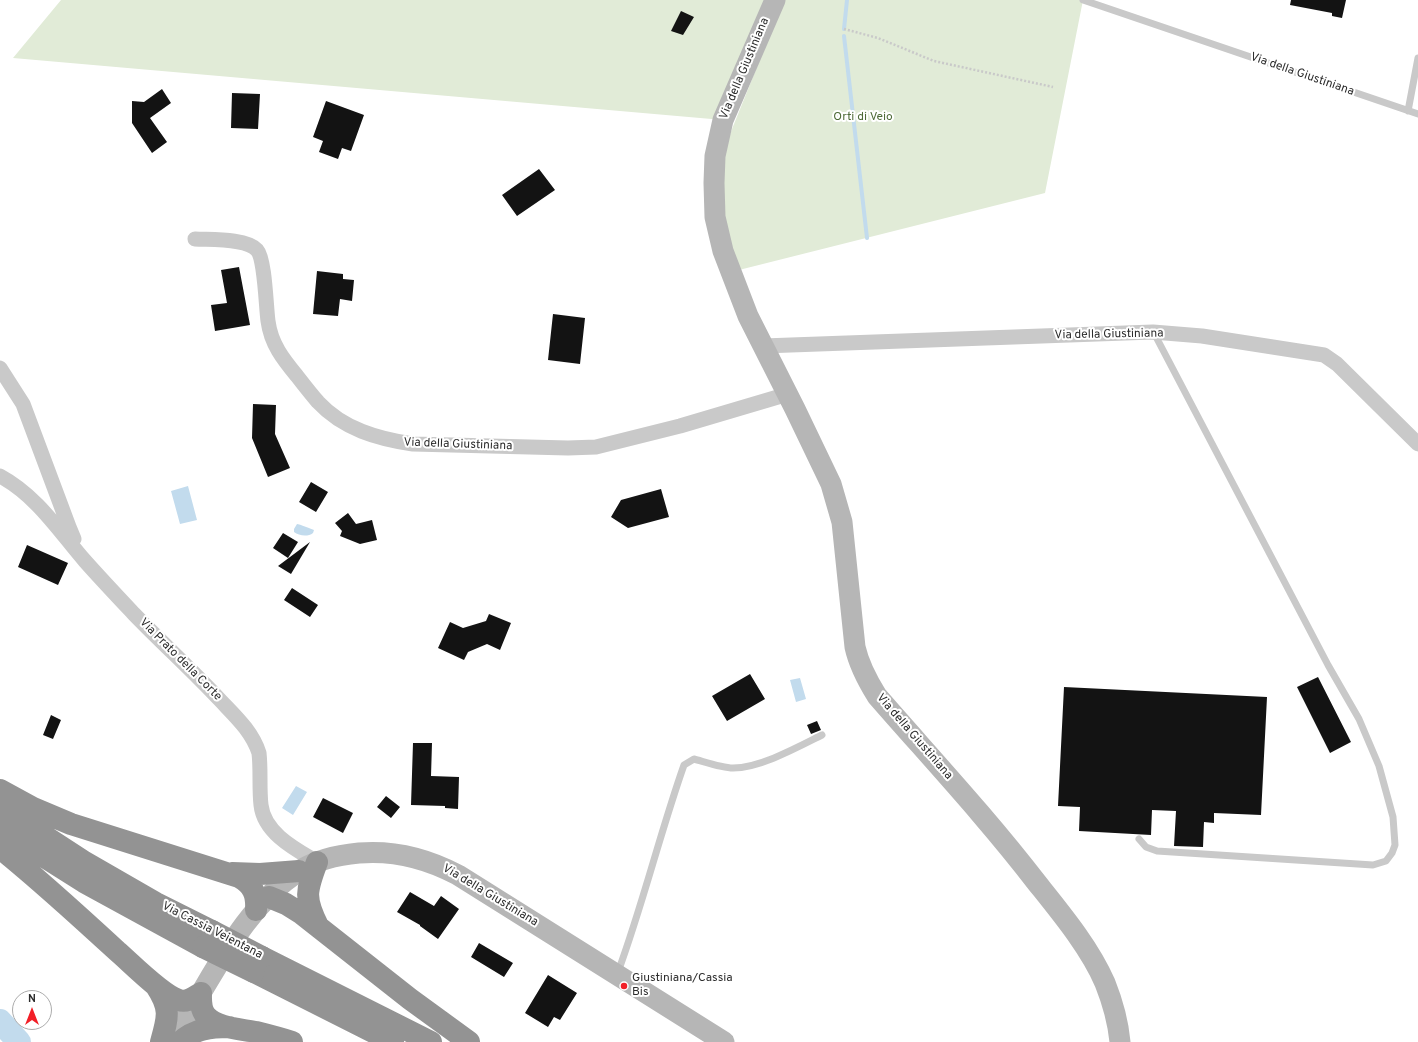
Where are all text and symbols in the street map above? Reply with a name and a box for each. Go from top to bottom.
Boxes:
street label: Via della Giustiniana [717,16,773,122]
street label: Via della Giustiniana [1248,50,1356,100]
park label: Orti di Veio [833,111,893,125]
street label: Via della Giustiniana [1054,327,1164,343]
street label: Via della Giustiniana [403,436,513,454]
street label: Via Prato della Corte [136,616,224,704]
street label: Via della Giustiniana [873,691,955,783]
street label: Via della Giustiniana [440,862,540,930]
street label: Via Cassia Veientana [159,899,265,963]
place label: Giustiniana/Cassia Bis [632,972,733,1000]
marker: Giustiniana/Cassia Bis [619,981,629,991]
north arrow [12,990,52,1030]
text: N [28,992,36,1006]

